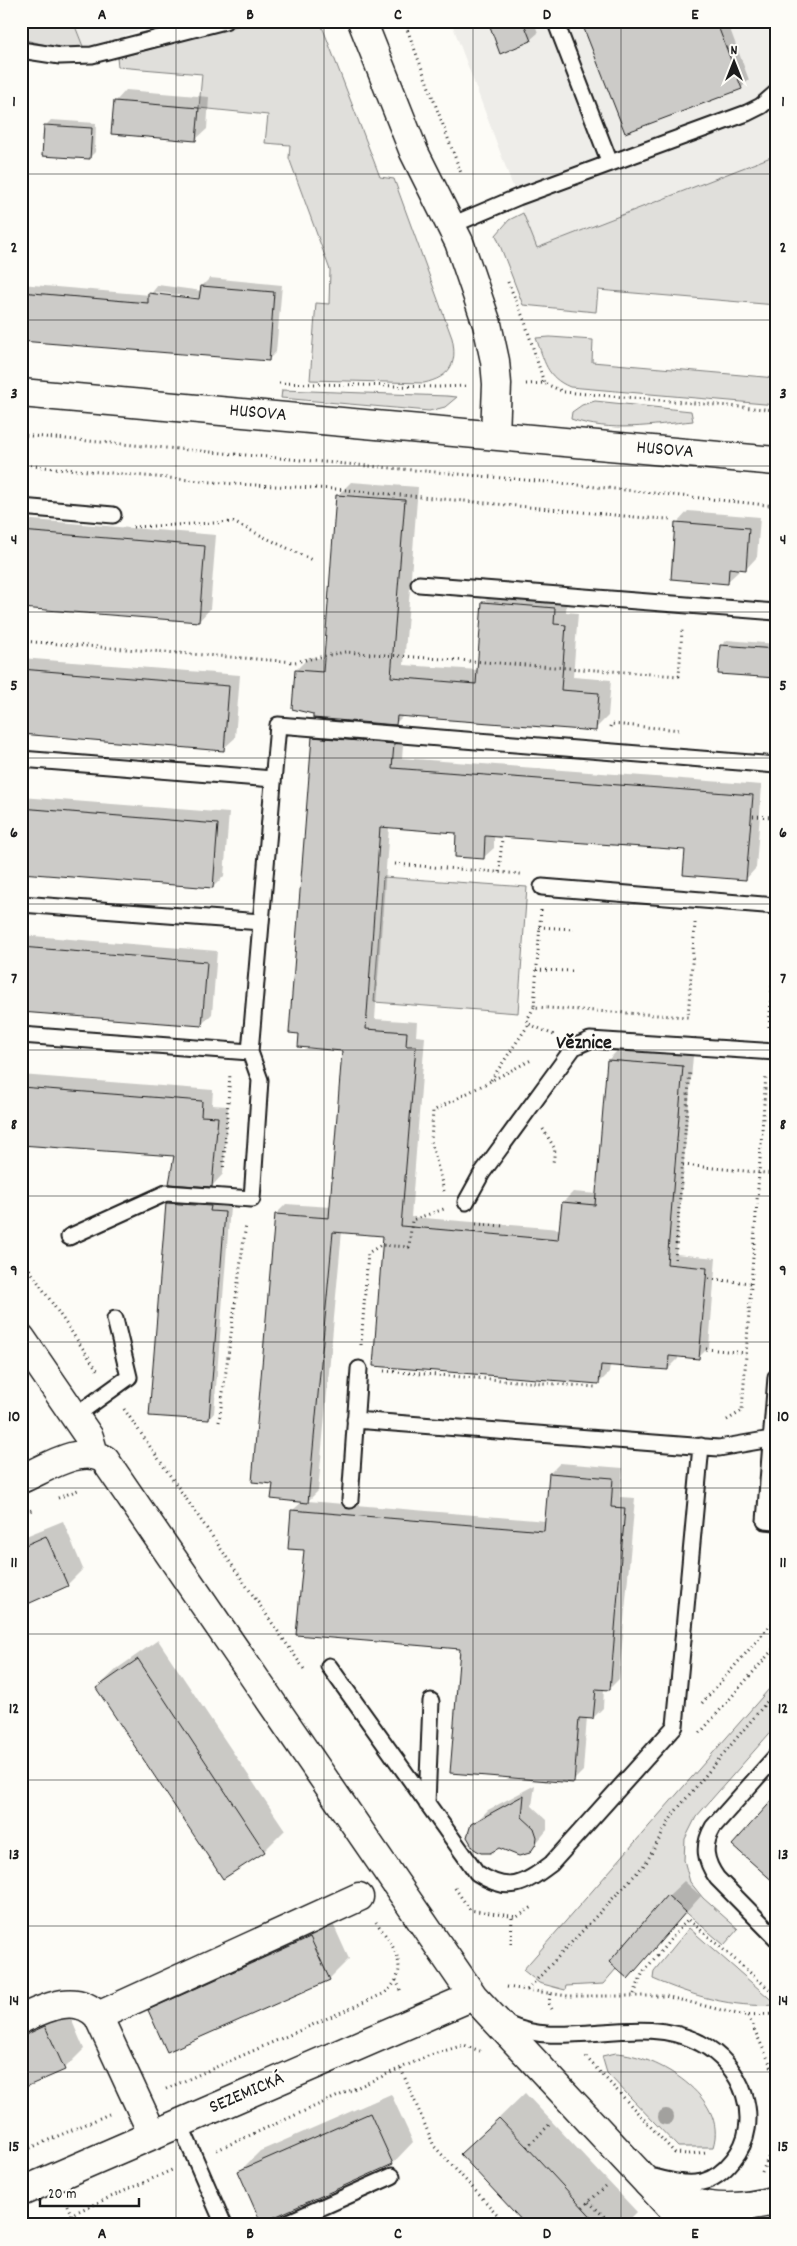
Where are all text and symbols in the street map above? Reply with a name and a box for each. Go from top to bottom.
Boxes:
text: A [98,4,107,27]
text: B [246,4,254,27]
text: C [394,4,402,27]
text: D [543,4,552,27]
text: E [691,4,699,27]
north arrow [710,38,760,88]
text: N [731,41,738,61]
text: 1 [12,91,16,114]
text: 1 [781,91,785,114]
text: 2 [11,237,18,260]
text: 2 [780,237,787,260]
text: 3 [10,383,18,406]
text: 3 [779,383,787,406]
street label: HUSOVA [228,398,288,430]
street label: HUSOVA [635,435,695,467]
text: 4 [11,529,17,552]
text: 4 [780,529,786,552]
text: 5 [10,675,18,698]
text: 5 [779,675,787,698]
text: 6 [10,822,18,845]
text: 6 [779,822,787,845]
text: 7 [11,968,17,991]
text: 7 [780,968,786,991]
district label: Věznice [556,1030,612,1058]
text: 8 [11,1114,18,1137]
text: 8 [780,1114,787,1137]
text: 9 [10,1260,18,1283]
text: 9 [779,1260,787,1283]
text: 10 [8,1406,20,1429]
text: 10 [777,1406,789,1429]
text: 11 [10,1552,18,1575]
text: 11 [779,1552,787,1575]
text: 12 [9,1698,19,1721]
text: 12 [778,1698,788,1721]
text: 13 [9,1844,19,1867]
text: 13 [778,1844,788,1867]
text: 14 [9,1990,19,2013]
text: 14 [778,1990,788,2013]
street label: SEZEMICKÁ [205,2066,289,2122]
text: 15 [9,2136,19,2159]
text: 15 [778,2136,788,2159]
scale bar [40,2176,139,2208]
text: 20 m [48,2184,76,2206]
text: A [98,2223,107,2246]
text: B [246,2223,254,2246]
text: C [394,2223,402,2246]
text: D [543,2223,552,2246]
text: E [691,2223,699,2246]

